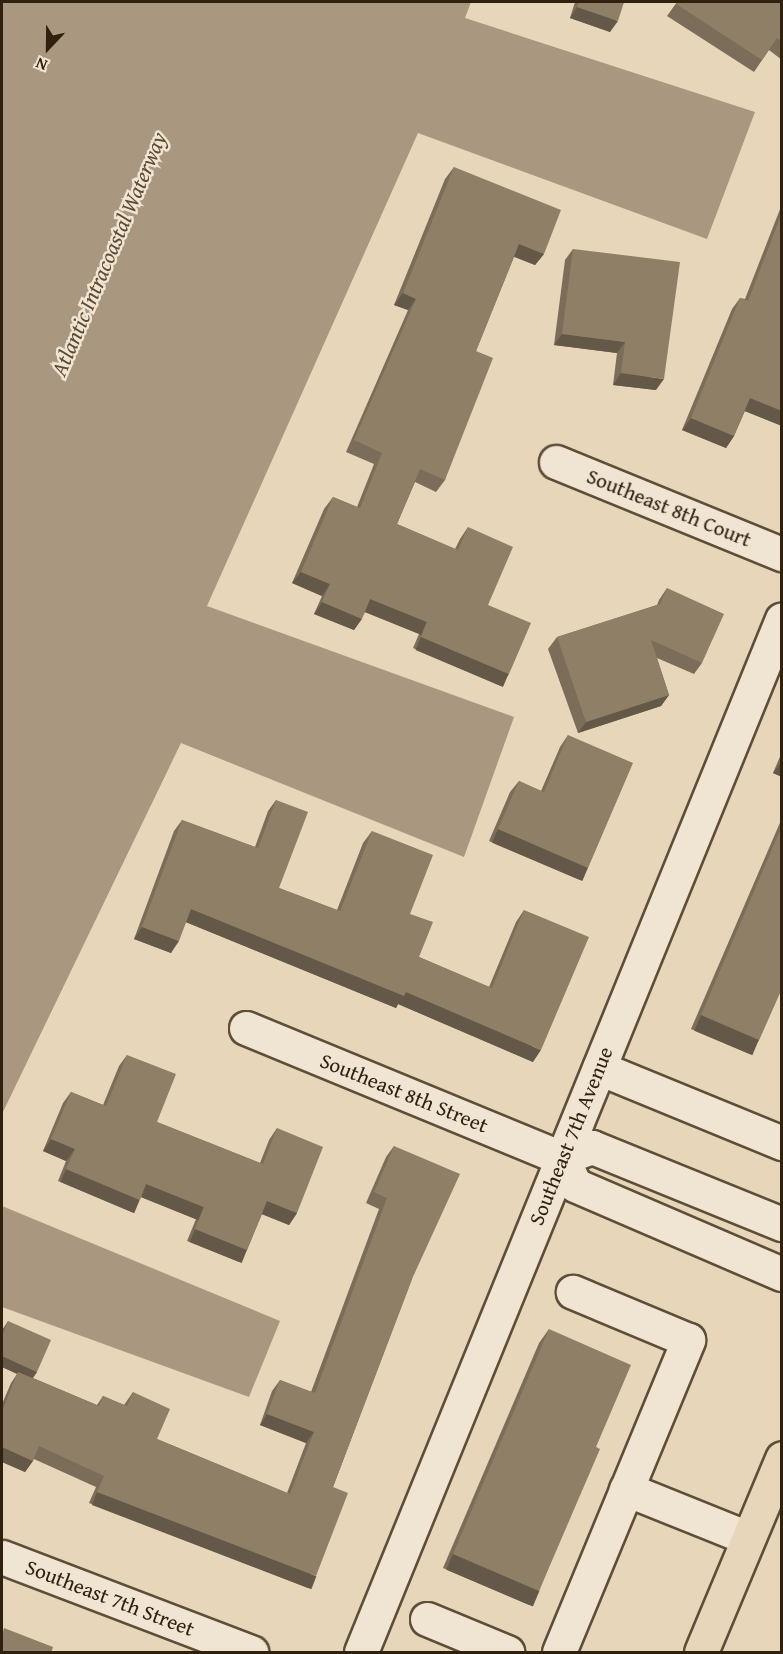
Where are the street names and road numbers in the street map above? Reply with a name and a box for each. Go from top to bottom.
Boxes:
street label: Southeast 8th Court [583,464,755,552]
street label: Southeast 7th Avenue [524,1043,618,1229]
street label: Southeast 8th Street [316,1048,492,1138]
street label: Southeast 7th Street [22,1554,198,1642]

